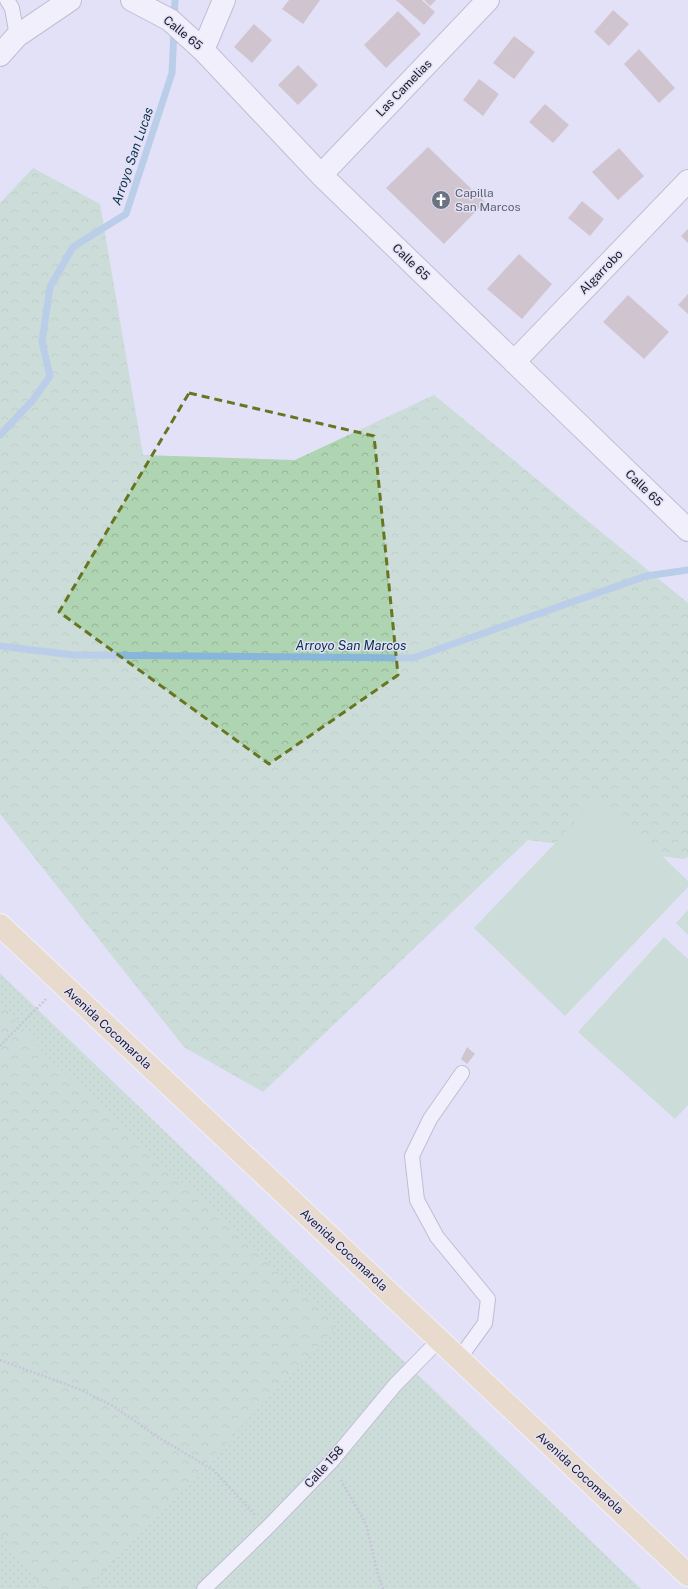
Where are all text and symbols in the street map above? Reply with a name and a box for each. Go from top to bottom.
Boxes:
street label: Calle 65 [161,13,206,53]
street label: Las Camelias [373,57,435,119]
water label: Arroyo San Lucas [109,105,156,207]
place label: Capilla San Marcos [455,186,521,214]
church icon: Capilla San Marcos [430,189,452,211]
street label: Calle 65 [389,241,433,283]
street label: Algarrobo [576,247,626,297]
street label: Calle 65 [622,467,666,509]
water label: Arroyo San Marcos [296,638,406,653]
street label: Avenida Cocomarola [62,984,154,1072]
street label: Avenida Cocomarola [298,1206,390,1294]
street label: Avenida Cocomarola [534,1429,626,1517]
street label: Calle 158 [302,1443,347,1491]

